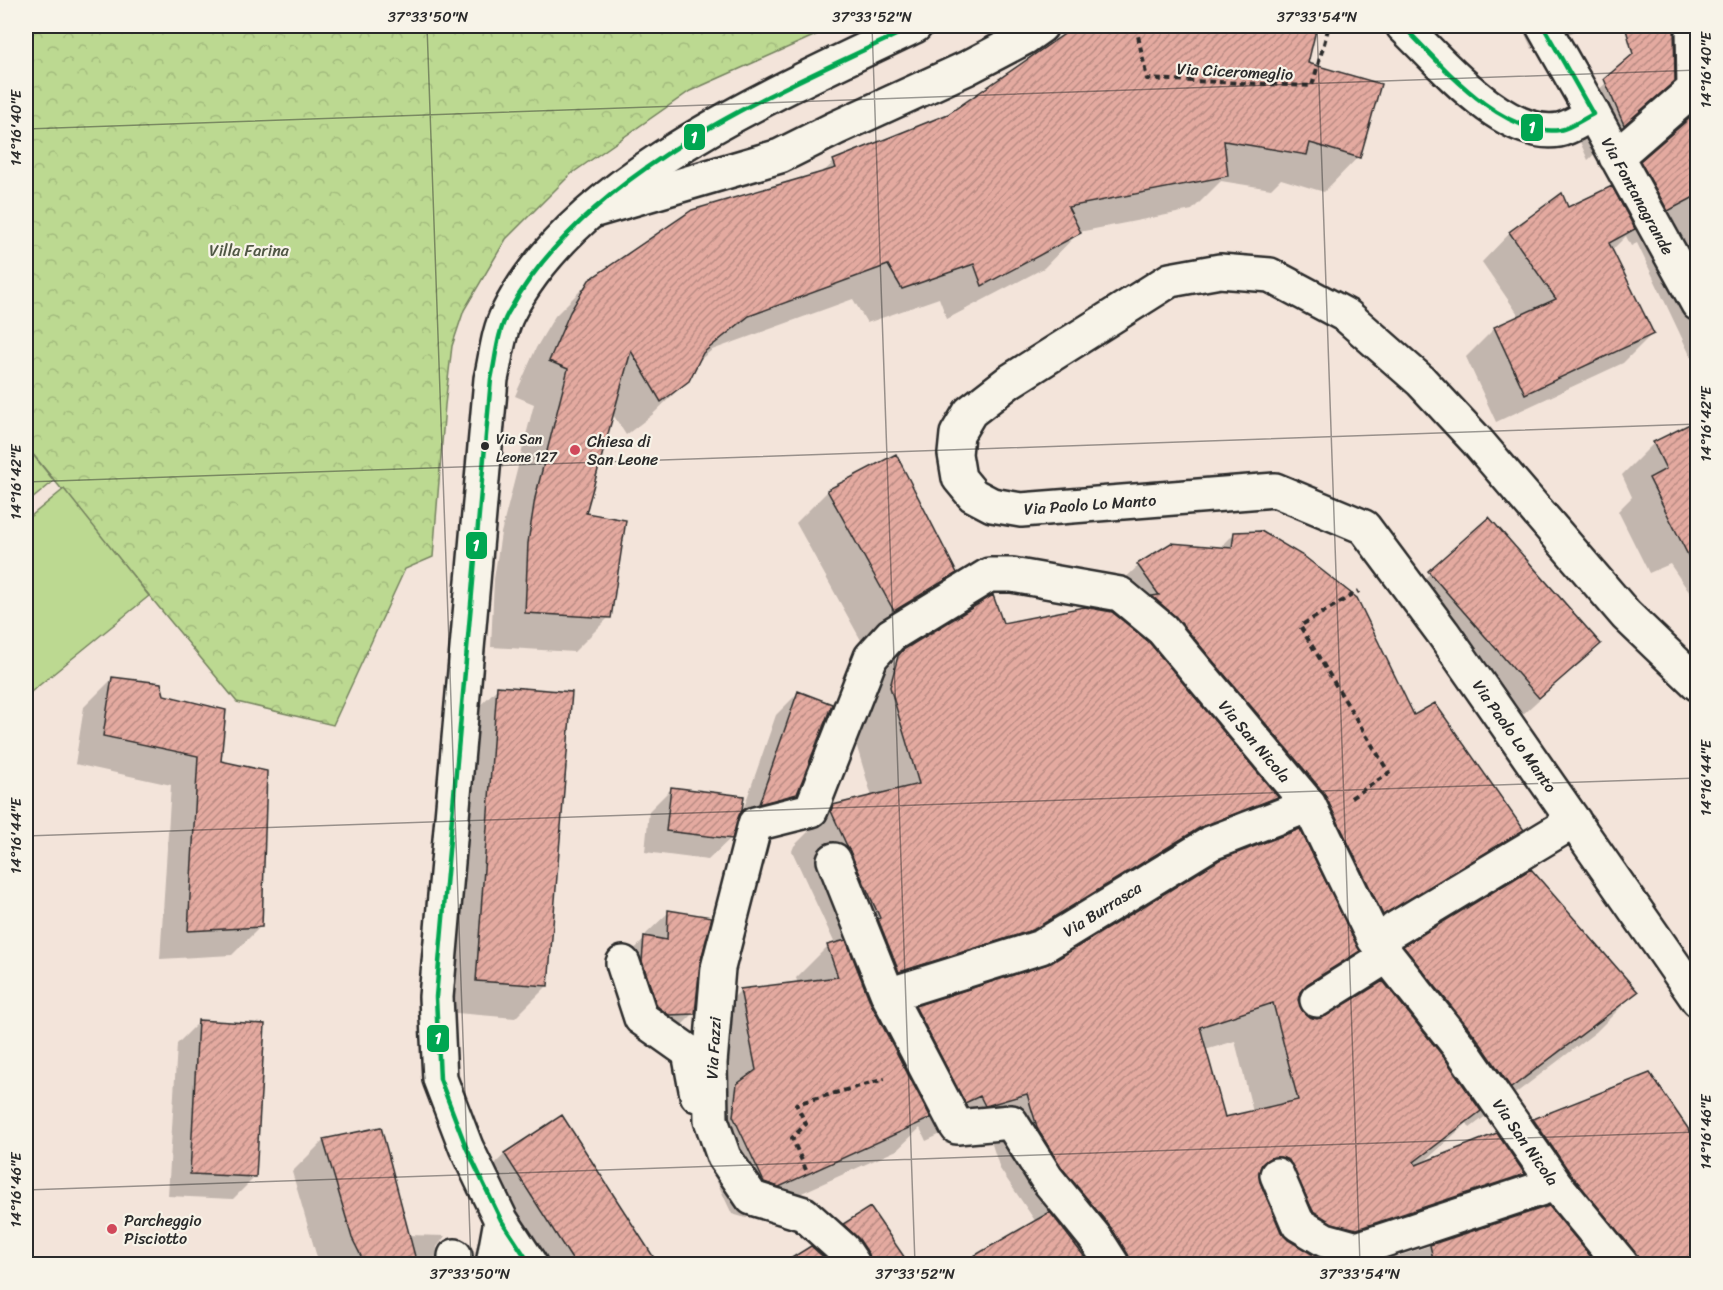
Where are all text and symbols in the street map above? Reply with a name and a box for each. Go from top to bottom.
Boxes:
text: 37°33'50"N [388,4,469,30]
text: 37°33'52"N [832,4,912,30]
text: 37°33'54"N [1277,4,1358,30]
text: 14°16'40"E [1693,30,1719,108]
street label: Via Ciceromeglio [1176,54,1294,89]
text: 14°16'40"E [3,88,29,166]
line badge: 1 [1520,113,1544,142]
text: 1 [1529,113,1536,142]
line badge: 1 [683,123,706,151]
text: 1 [691,123,698,152]
street label: Via Fontanagrande [1593,132,1682,261]
park label: Villa Farina [209,236,290,265]
text: 14°16'42"E [1693,385,1719,462]
place label: Via San Leone 127 [496,427,558,470]
place label: Chiesa di San Leone [587,427,658,474]
marker: Via San Leone 127 [479,440,491,452]
text: 14°16'42"E [3,443,29,520]
marker: Chiesa di San Leone [568,443,582,457]
street label: Via Paolo Lo Manto [1023,485,1157,524]
line badge: 1 [465,531,488,560]
text: 1 [473,531,480,560]
street label: Via Paolo Lo Manto [1465,674,1565,799]
street label: Via San Nicola [1211,693,1298,789]
text: 14°16'44"E [1693,738,1719,816]
text: 14°16'44"E [3,796,29,874]
street label: Via Burrasca [1057,873,1148,945]
street label: Via Fazzi [697,1015,730,1080]
line badge: 1 [426,1024,450,1053]
text: 1 [435,1024,442,1053]
street label: Via San Nicola [1485,1092,1567,1192]
text: 14°16'46"E [1693,1093,1719,1170]
text: 14°16'46"E [3,1151,29,1228]
place label: Parcheggio Pisciotto [124,1206,202,1253]
marker: Parcheggio Pisciotto [105,1222,119,1236]
text: 37°33'50"N [430,1261,511,1287]
text: 37°33'52"N [875,1261,955,1287]
text: 37°33'54"N [1320,1261,1401,1287]

